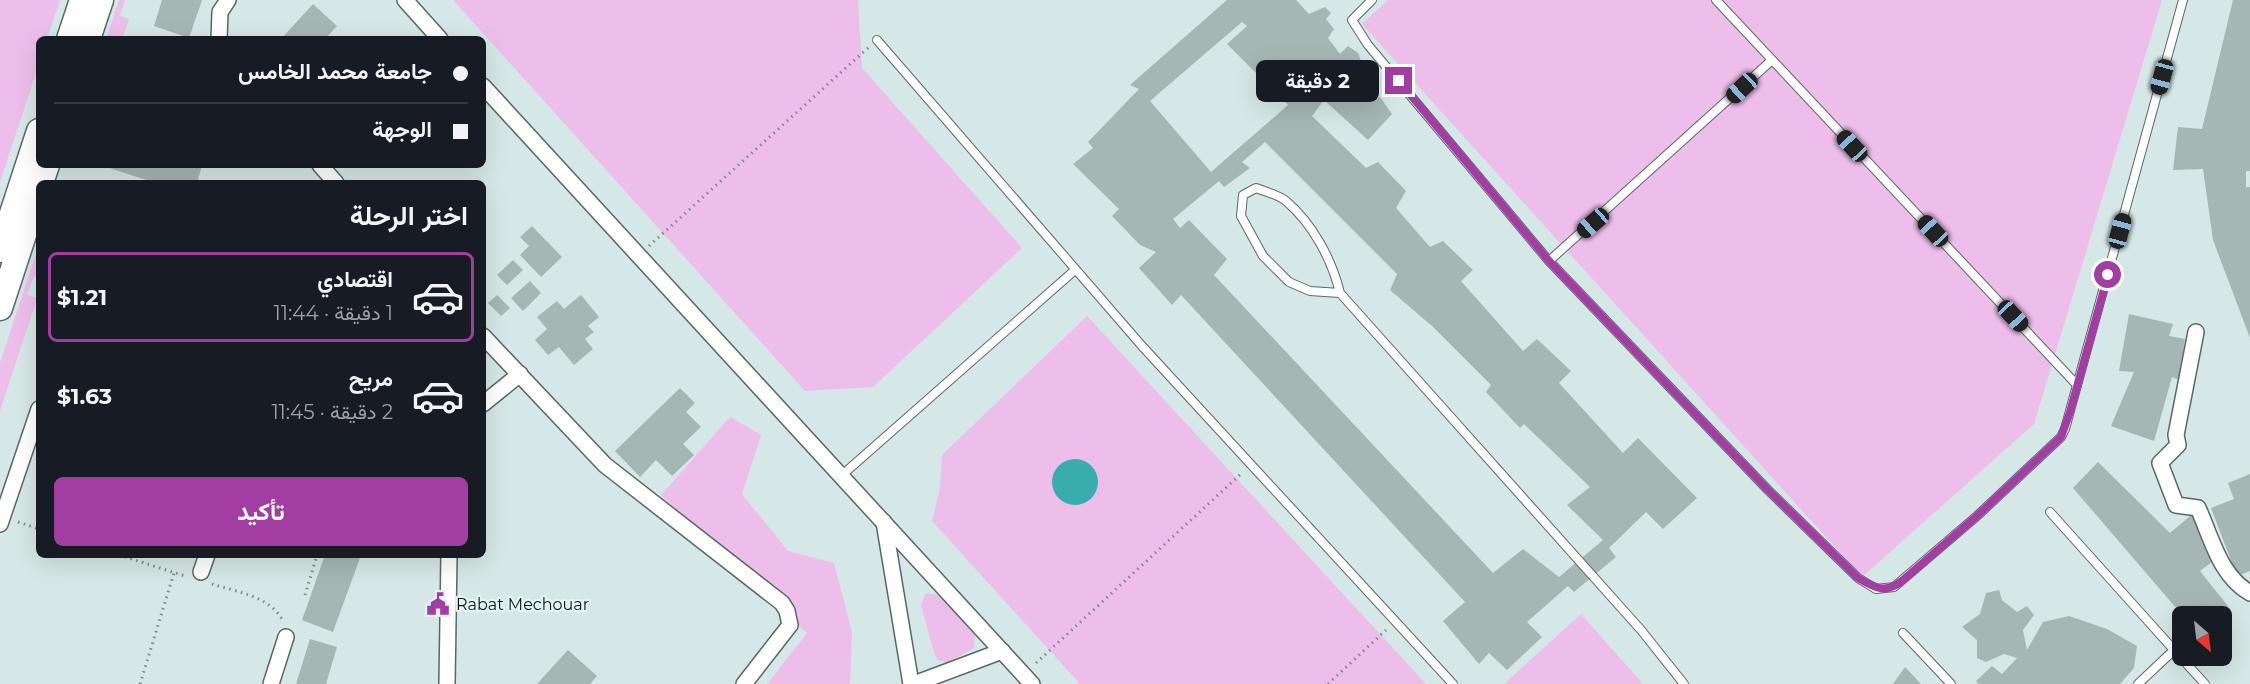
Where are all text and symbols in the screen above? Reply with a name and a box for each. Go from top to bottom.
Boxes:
car [2149,57,2175,97]
text: جامعة محمد الخامس [238,58,432,85]
callout: 2 دقيقة [1255,60,1378,102]
route end [1385,67,1412,94]
text: 2 دقيقة [1285,69,1350,93]
car [1723,69,1761,107]
text: الوجهة [372,116,432,143]
car [1833,127,1871,165]
text: اختر الرحلة [350,199,468,232]
car [1574,204,1612,242]
car [2107,211,2133,251]
car [1914,212,1952,250]
route start [2094,261,2121,288]
text: اقتصادي [317,266,393,293]
icon: car [411,270,465,324]
text: $1.21 [57,284,107,311]
car [1994,297,2032,335]
text: 1 دقيقة · 11:44 [274,301,393,325]
text: مريح [349,365,393,392]
icon: car [411,369,465,423]
text: $1.63 [57,383,112,410]
text: 2 دقيقة · 11:45 [271,400,393,424]
button: تأكيد [54,477,468,546]
public building icon: Rabat Mechouar [425,591,451,617]
place label: Rabat Mechouar [456,595,589,614]
north arrow [2172,606,2232,666]
map controls [2172,606,2232,666]

